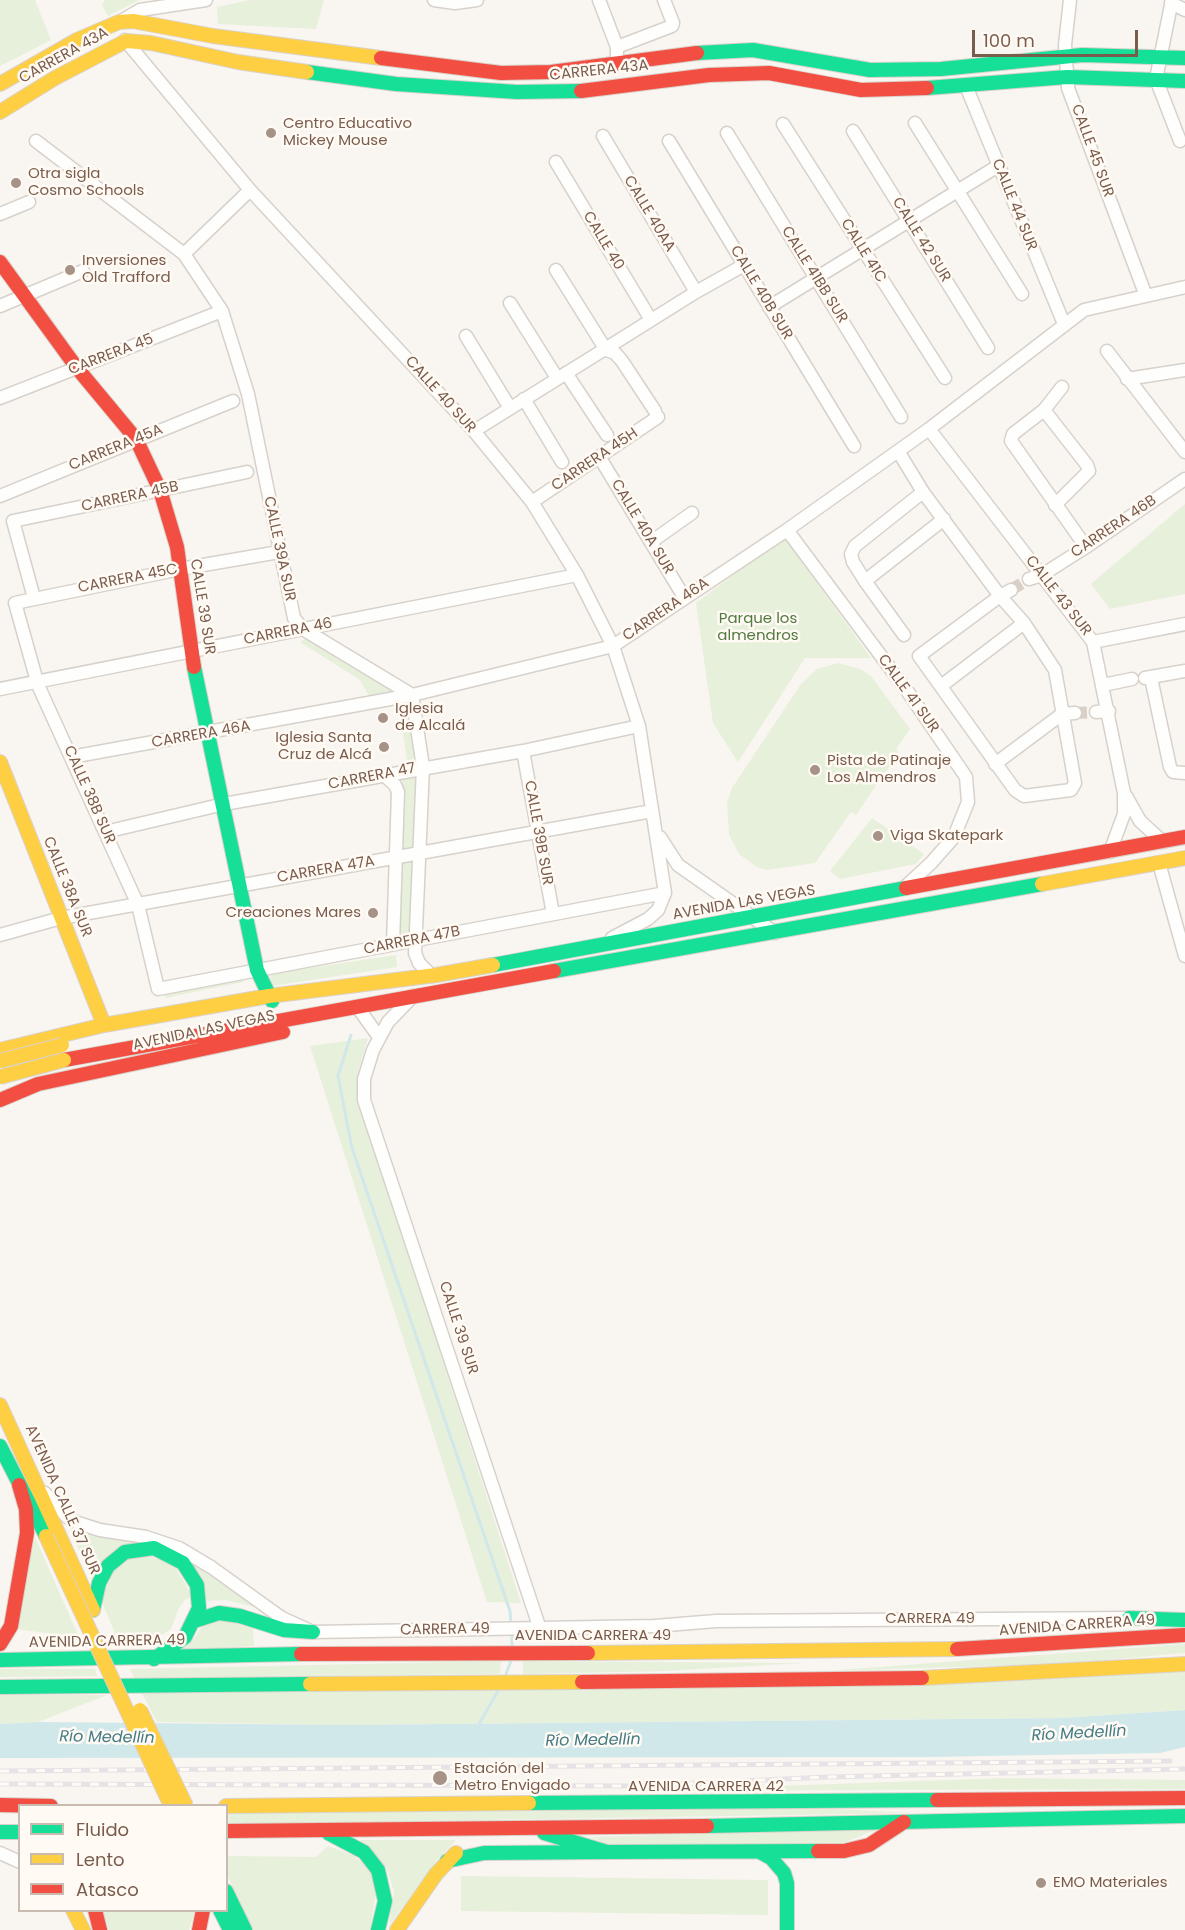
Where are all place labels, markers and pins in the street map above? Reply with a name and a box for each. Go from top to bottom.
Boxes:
place label: Centro Educativo Mickey Mouse [283,115,412,150]
marker: Centro Educativo Mickey Mouse [264,126,278,140]
place label: Otra sigla Cosmo Schools [28,165,144,200]
marker: Otra sigla Cosmo Schools [9,176,23,190]
place label: Inversiones Old Trafford [82,252,171,287]
marker: Inversiones Old Trafford [63,263,77,277]
place label: Iglesia de Alcalá [395,700,465,735]
marker: Iglesia de Alcalá [376,711,390,725]
place label: Iglesia Santa Cruz de Alcá [275,729,372,764]
marker: Iglesia Santa Cruz de Alcá [377,740,391,754]
place label: Pista de Patinaje Los Almendros [827,752,951,787]
marker: Pista de Patinaje Los Almendros [808,763,822,777]
place label: Viga Skatepark [890,827,1003,845]
marker: Viga Skatepark [871,829,885,843]
place label: Creaciones Mares [225,904,361,922]
marker: Creaciones Mares [366,906,380,920]
place label: Estación del Metro Envigado [454,1760,570,1795]
marker: Estación del Metro Envigado [431,1769,449,1787]
place label: EMO Materiales [1053,1874,1167,1892]
marker: EMO Materiales [1034,1876,1048,1890]

